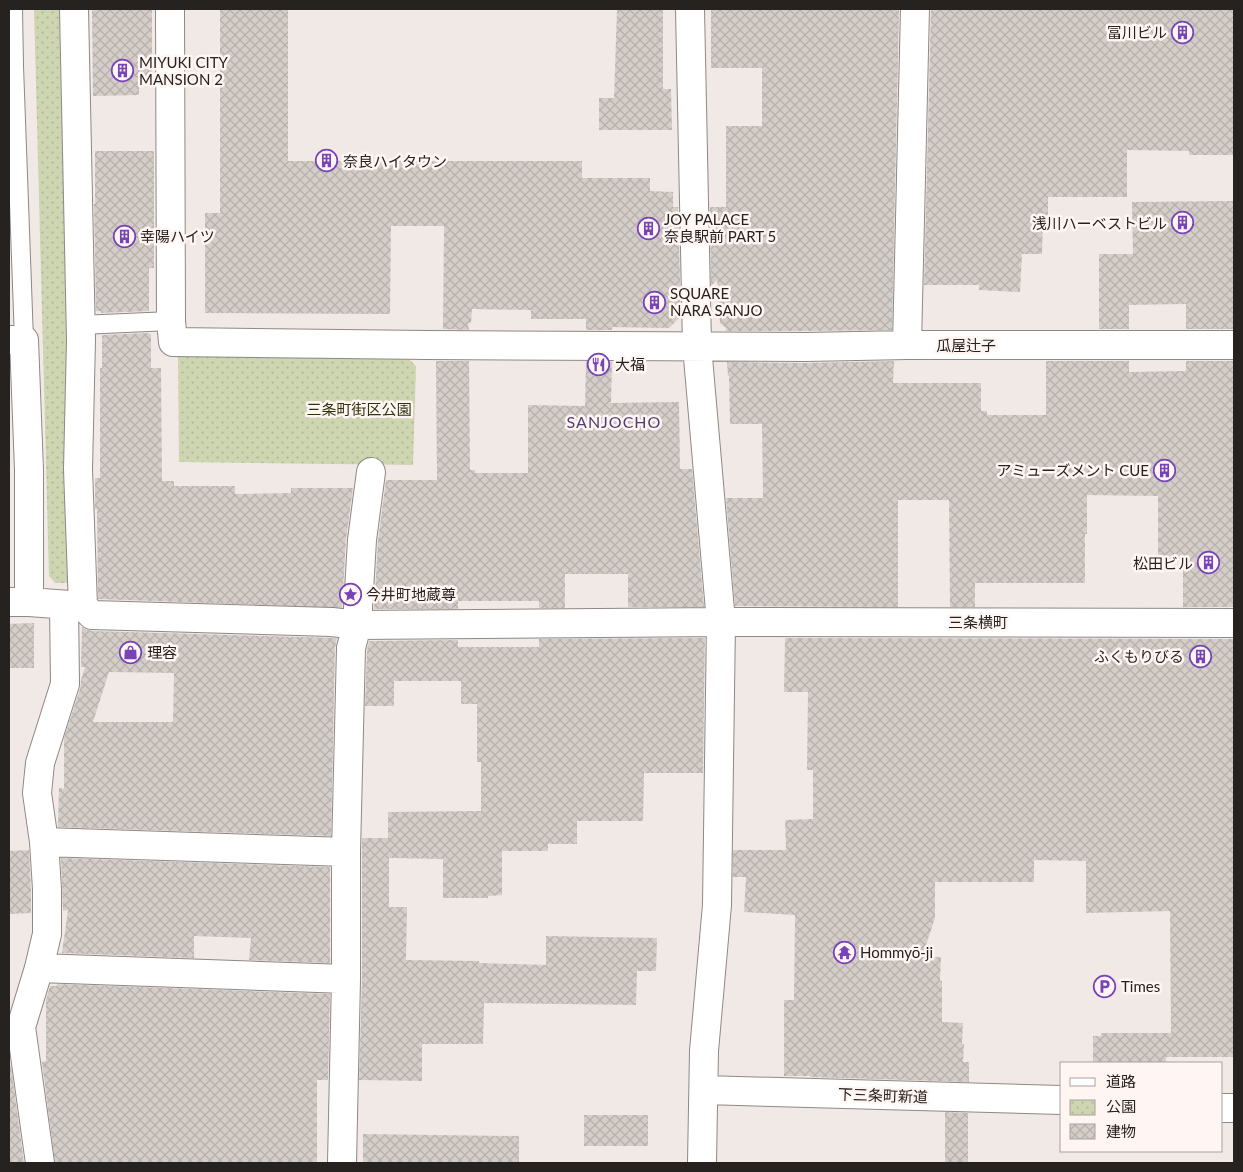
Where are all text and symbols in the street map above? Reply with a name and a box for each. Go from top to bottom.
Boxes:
building icon: 冨川ビル [1171,20,1195,44]
place label: 冨川ビル [1107,23,1167,41]
place label: MIYUKI CITY MANSION 2 [139,53,229,88]
building icon: MIYUKI CITY MANSION 2 [111,59,135,83]
building icon: 奈良ハイタウン [315,149,339,173]
place label: 奈良ハイタウン [343,152,447,170]
place label: JOY PALACE 奈良駅前 PART 5 [664,210,776,245]
building icon: 浅川ハーベストビル [1171,211,1195,235]
place label: 浅川ハーベストビル [1032,214,1167,232]
building icon: JOY PALACE 奈良駅前 PART 5 [636,216,660,240]
building icon: 幸陽ハイツ [112,224,136,248]
place label: 幸陽ハイツ [140,227,215,245]
place label: SQUARE NARA SANJO [670,284,762,319]
building icon: SQUARE NARA SANJO [642,290,666,314]
street label: 瓜屋辻子 [936,336,996,354]
restaurant icon: 大福 [587,352,611,376]
place label: 大福 [615,355,645,373]
park label: 三条町街区公園 [306,400,412,418]
district label: SANJOCHO [567,412,661,431]
building icon: アミューズメント CUE [1153,458,1177,482]
place label: アミューズメント CUE [996,461,1149,479]
building icon: 松田ビル [1197,551,1221,575]
place label: 松田ビル [1133,554,1193,572]
place icon: 今井町地蔵尊 [338,582,362,606]
place label: 今井町地蔵尊 [366,585,456,603]
street label: 三条横町 [948,613,1008,631]
shop icon: 理容 [119,640,143,664]
place label: 理容 [147,643,177,661]
building icon: ふくもりびる [1188,644,1212,668]
place label: ふくもりびる [1094,647,1184,665]
temple icon: Hommyō-ji [832,940,856,964]
place label: Hommyō-ji [860,943,933,961]
parking icon: Times [1093,974,1117,998]
place label: Times [1121,977,1160,995]
legend [1060,1062,1223,1152]
text: 道路 [1106,1072,1136,1090]
street label: 下三条町新道 [838,1084,928,1106]
text: 公園 [1106,1097,1136,1115]
text: 建物 [1106,1122,1136,1140]

